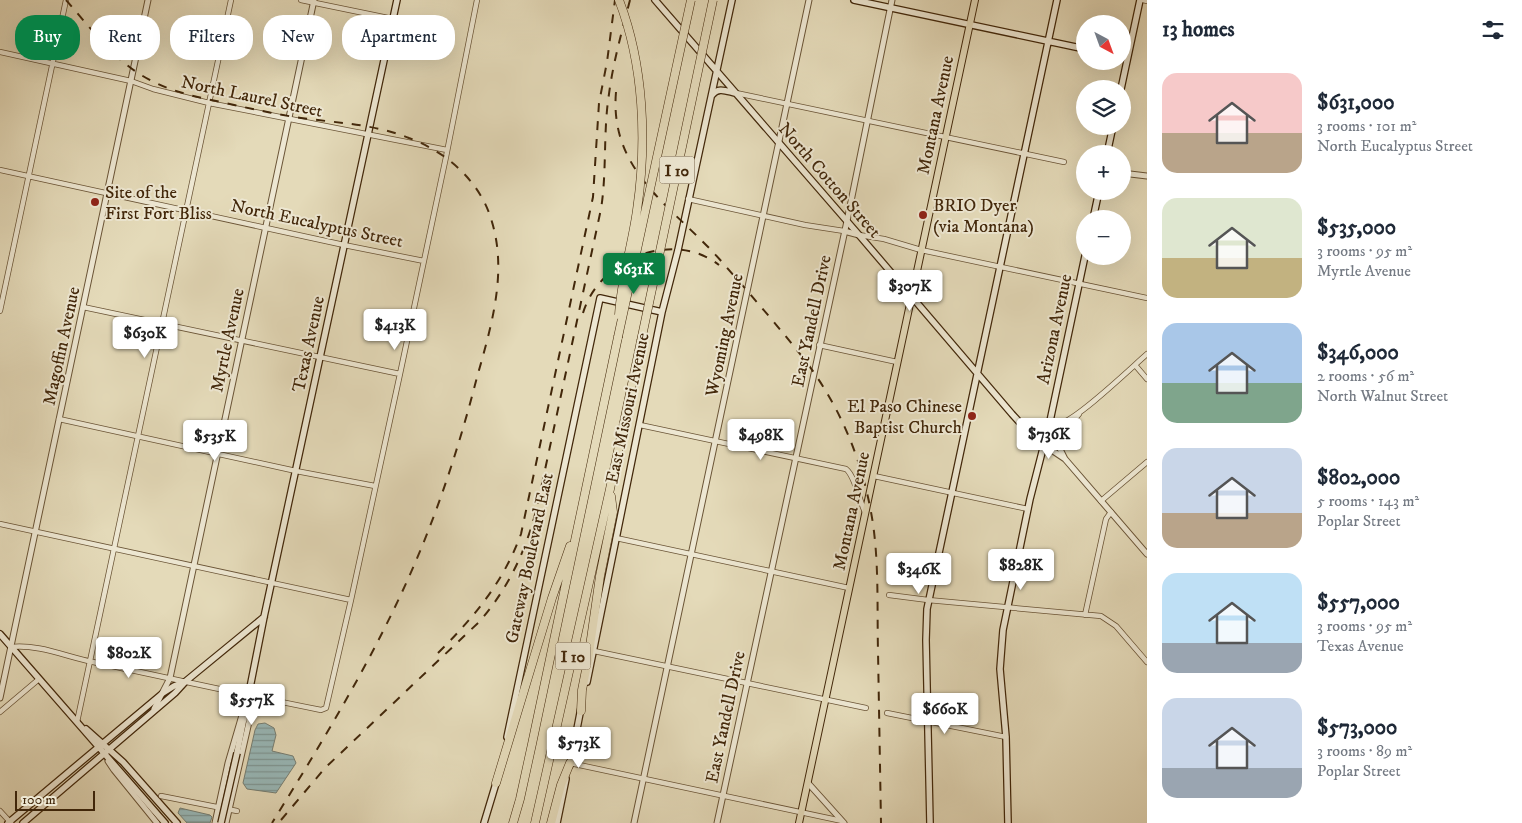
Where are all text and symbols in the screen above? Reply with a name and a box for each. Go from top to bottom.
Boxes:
chip: Buy [15,15,80,60]
chip: Rent [90,15,160,60]
chip: Filters [170,15,253,60]
chip: New [263,15,332,60]
chip: Apartment [342,15,455,60]
north arrow [1076,15,1131,70]
map controls [1076,15,1131,265]
icon: filters [1479,16,1507,44]
text: 13 homes [1162,17,1235,43]
street label: Montana Avenue [913,54,959,176]
street label: North Laurel Street [179,71,325,123]
button: layers [1076,80,1131,135]
text: $631,000 [1317,90,1395,116]
icon: home [1202,93,1262,153]
text: 3 rooms · 101 m² [1317,116,1416,136]
street label: North Cotton Street [773,118,885,243]
text: North Eucalyptus Street [1317,136,1473,156]
button: + [1076,145,1131,200]
road number: I 10 [660,156,694,184]
place label: Site of the First Fort Bliss [105,182,212,225]
street label: North Eucalyptus Street [229,195,405,253]
place label: BRIO Dyer (via Montana) [933,195,1034,238]
marker: Site of the First Fort Bliss [89,196,101,208]
marker: BRIO Dyer (via Montana) [917,209,929,221]
button: − [1076,210,1131,265]
text: $535,000 [1317,215,1396,241]
icon: home [1202,218,1262,278]
text: 3 rooms · 95 m² [1317,241,1412,261]
pin: $631K [599,252,669,295]
street label: East Yandell Drive [787,253,837,389]
text: $631K [614,259,654,279]
text: Myrtle Avenue [1317,261,1411,281]
pin: $307K [875,270,945,312]
street label: Wyoming Avenue [701,272,749,400]
street label: Arizona Avenue [1033,272,1077,386]
text: $307K [889,276,931,296]
street label: Magoffin Avenue [39,285,85,408]
street label: Myrtle Avenue [206,286,250,394]
street label: Texas Avenue [288,294,330,394]
pin: $413K [360,308,430,351]
text: $413K [374,315,416,335]
pin: $630K [110,316,180,359]
text: $630K [124,323,166,343]
street label: East Missouri Avenue [601,331,655,486]
text: $346,000 [1317,340,1399,366]
icon: home [1202,343,1262,403]
text: 2 rooms · 56 m² [1317,366,1414,386]
text: North Walnut Street [1317,386,1448,406]
place label: El Paso Chinese Baptist Church [847,396,963,439]
marker: El Paso Chinese Baptist Church [966,410,978,422]
pin: $498K [726,418,796,461]
pin: $736K [1014,418,1084,460]
pin: $535K [180,420,250,462]
text: $736K [1028,424,1070,444]
text: $498K [738,425,784,445]
text: $535K [194,426,236,446]
street label: Montana Avenue [829,450,875,572]
text: $802,000 [1317,465,1400,491]
icon: home [1202,468,1262,528]
street label: Gateway Boulevard East [501,471,559,645]
text: 5 rooms · 143 m² [1317,491,1419,511]
text: Poplar Street [1317,511,1401,531]
pin: $828K [986,548,1056,591]
pin: $346K [884,552,954,595]
text: $828K [999,555,1043,575]
text: $346K [897,559,941,579]
text: $557,000 [1317,590,1400,616]
icon: home [1202,593,1262,653]
text: 3 rooms · 95 m² [1317,616,1412,636]
pin: $802K [94,636,164,679]
text: Texas Avenue [1317,636,1404,656]
road number: I 10 [556,642,590,669]
text: $802K [107,643,151,663]
street label: East Yandell Drive [701,649,751,785]
pin: $557K [217,684,287,726]
text: $557K [230,690,274,710]
pin: $660K [910,692,980,735]
text: $660K [922,699,968,719]
text: $573,000 [1317,715,1397,741]
icon: home [1202,718,1262,778]
pin: $573K [544,726,614,769]
text: $573K [558,733,600,753]
text: 3 rooms · 89 m² [1317,741,1412,761]
text: Poplar Street [1317,761,1401,781]
scale bar [15,788,95,811]
text: 100 m [22,791,56,809]

